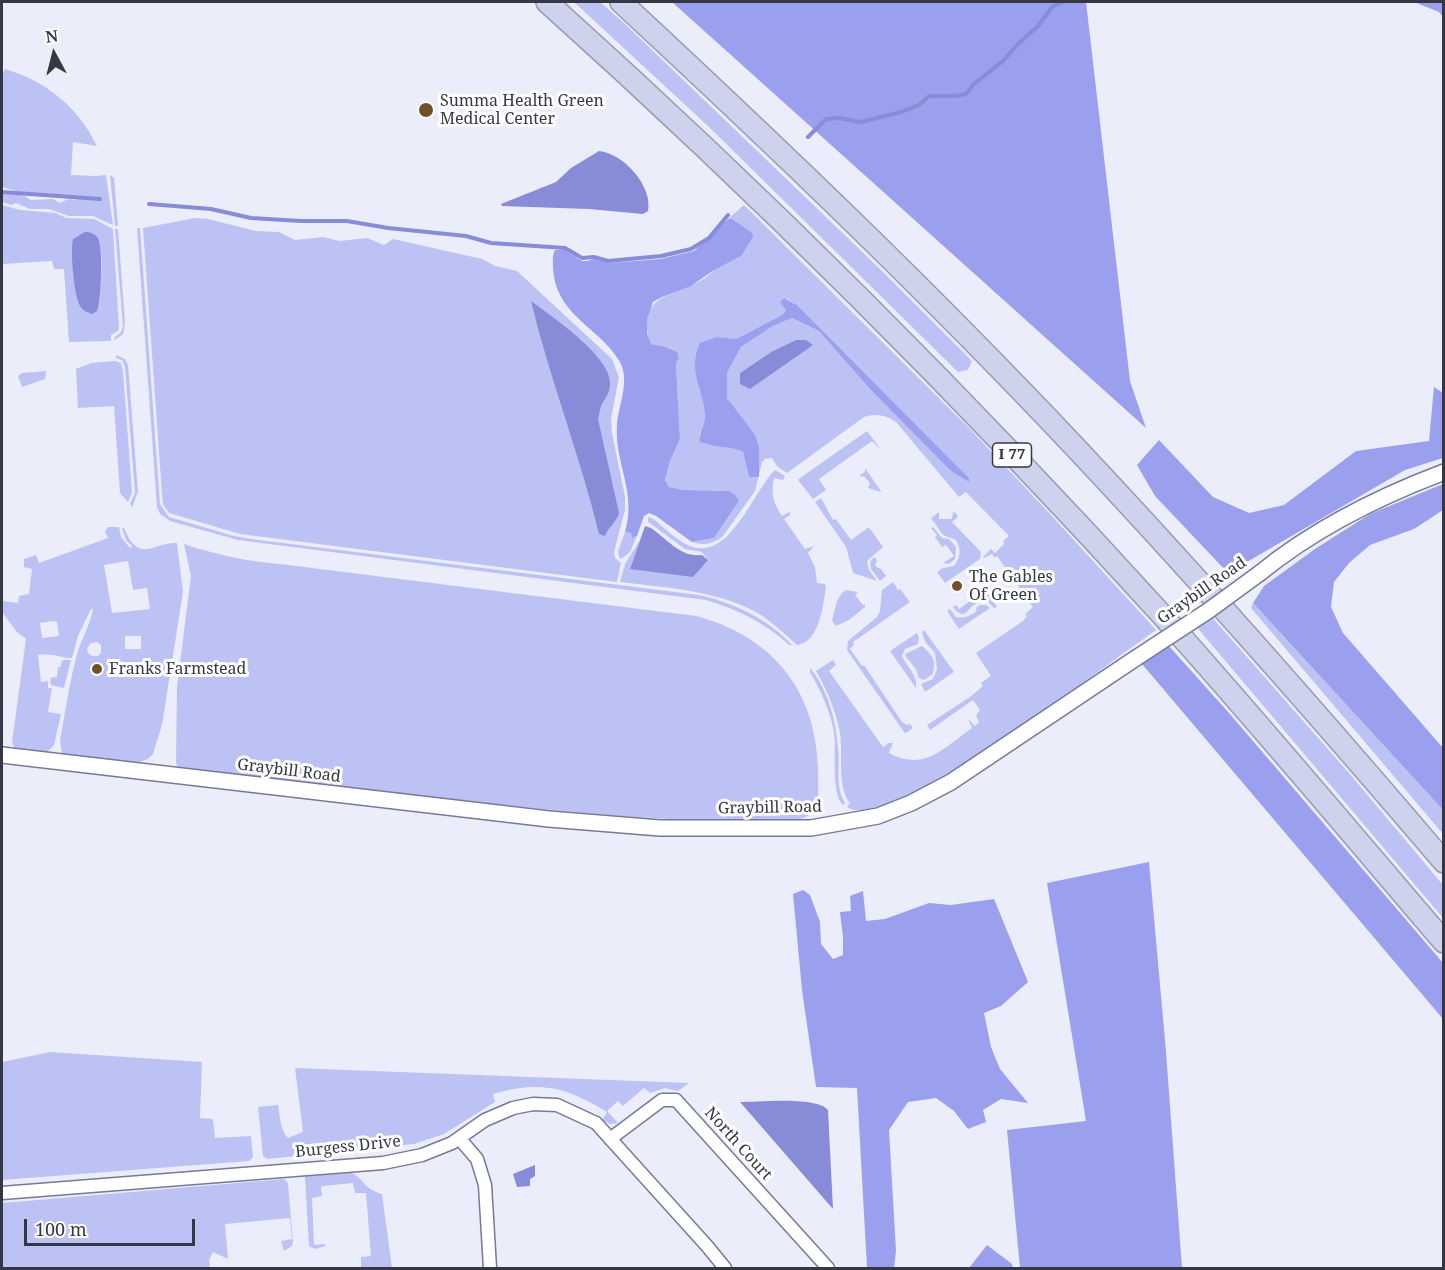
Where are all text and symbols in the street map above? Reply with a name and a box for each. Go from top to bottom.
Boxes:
north arrow [24,24,84,84]
text: N [44,24,59,48]
place label: Summa Health Green Medical Center [440,91,604,129]
marker: Summa Health Green Medical Center [417,101,435,119]
road number: I 77 [992,443,1032,467]
street label: Graybill Road [1154,553,1250,629]
place label: The Gables Of Green [969,567,1053,605]
marker: The Gables Of Green [950,579,964,593]
place label: Franks Farmstead [109,659,246,679]
marker: Franks Farmstead [90,662,104,676]
street label: Graybill Road [236,755,342,787]
street label: Graybill Road [718,797,822,819]
street label: North Court [700,1104,776,1184]
street label: Burgess Drive [294,1132,402,1162]
scale bar [27,1207,198,1245]
text: 100 m [35,1217,87,1241]

